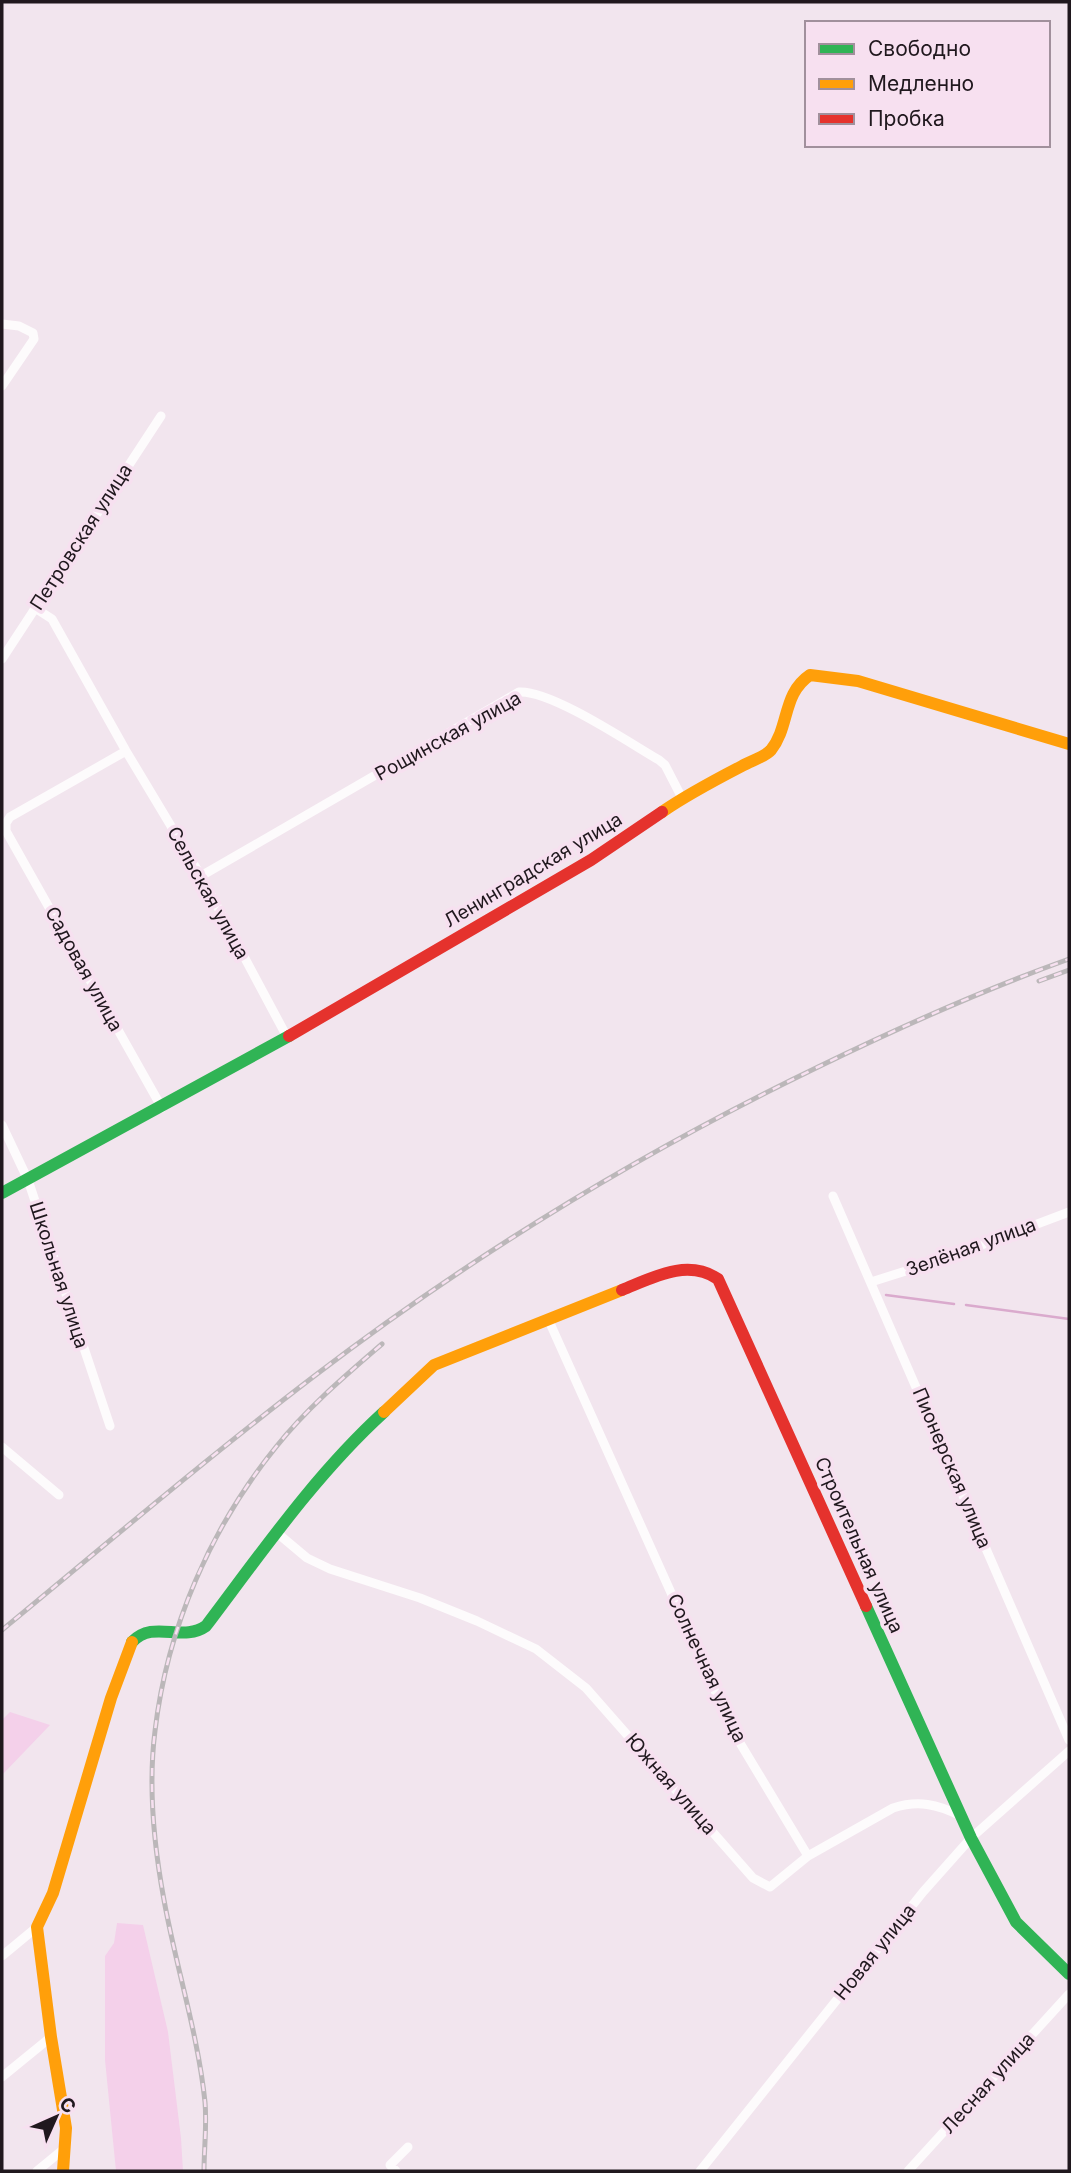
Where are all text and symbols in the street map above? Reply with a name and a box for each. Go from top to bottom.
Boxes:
legend [805,21,1050,147]
text: Свободно [868,36,971,61]
text: Медленно [868,71,974,96]
text: Пробка [868,106,945,131]
street label: Петровская улица [25,460,137,614]
street label: Рощинская улица [371,686,525,786]
street label: Ленинградская улица [440,808,626,932]
street label: Сельская улица [162,823,254,963]
street label: Садовая улица [40,903,128,1035]
street label: Школьная улица [24,1199,94,1351]
street label: Зелёная улица [903,1213,1039,1281]
street label: Пионерская улица [908,1384,996,1552]
street label: Строительная улица [810,1453,908,1637]
street label: Солнечная улица [662,1590,752,1746]
street label: Южная улица [621,1729,721,1839]
street label: Новая улица [829,1899,921,2005]
street label: Лесная улица [937,2028,1039,2138]
north arrow [21,2082,91,2152]
text: С [55,2092,81,2118]

